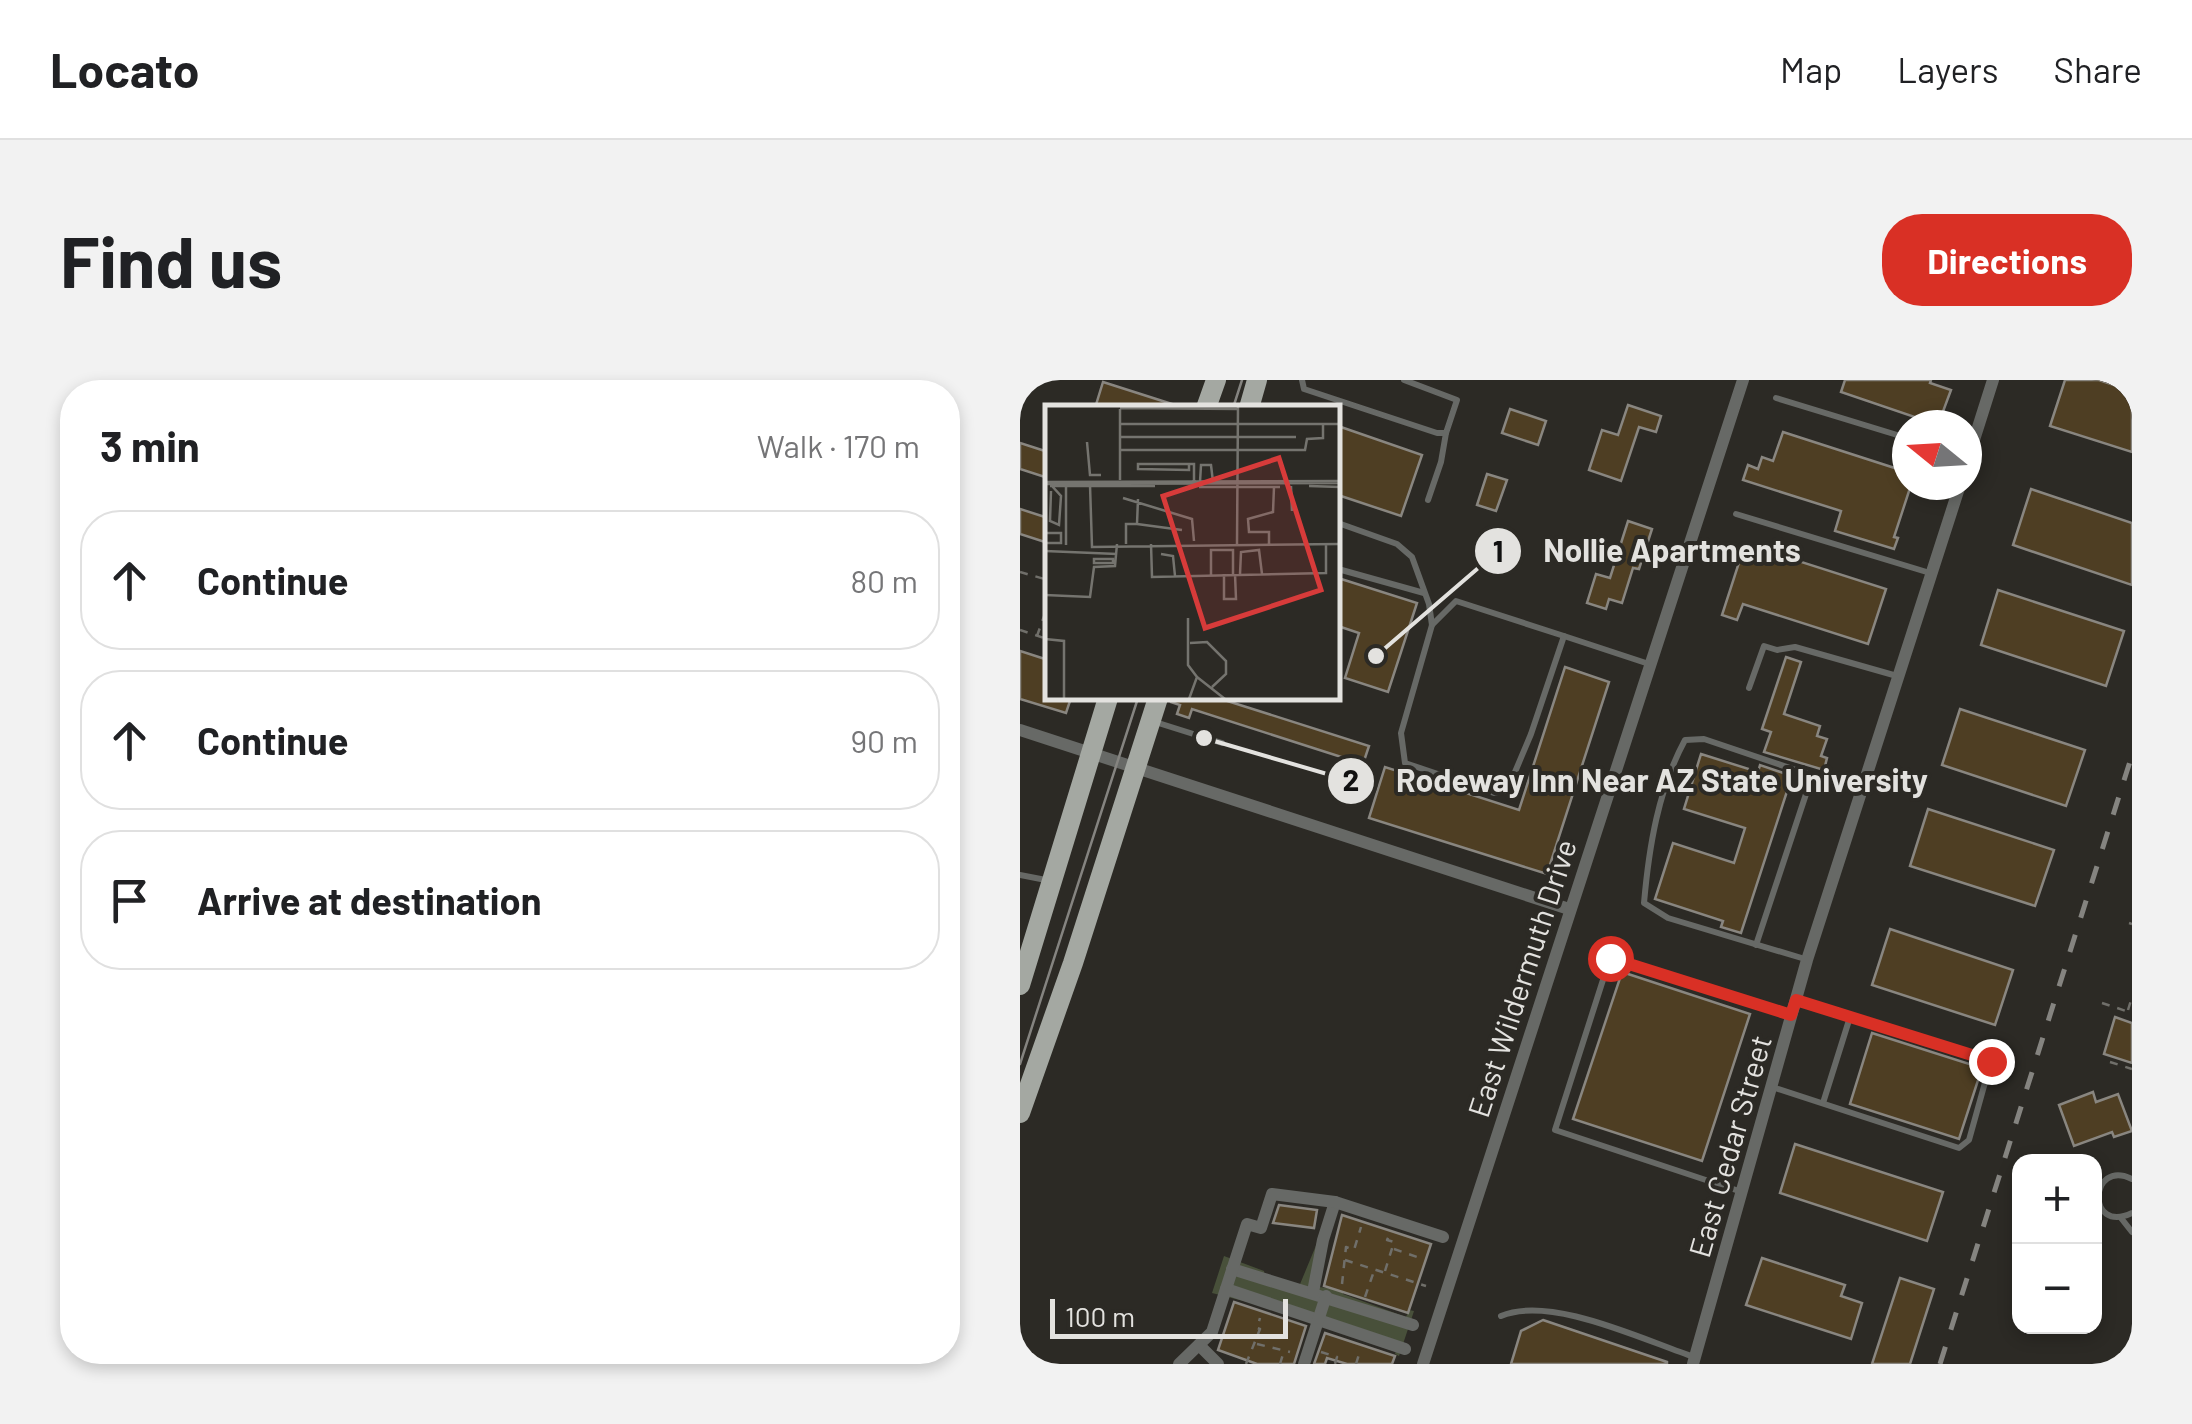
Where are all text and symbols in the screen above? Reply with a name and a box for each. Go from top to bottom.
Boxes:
text: Locato [50,40,199,98]
text: Map [1780,48,1842,90]
text: Layers [1897,48,1999,90]
text: Share [2054,48,2142,90]
button: Directions [1882,214,2132,306]
text: Find us [60,218,282,302]
inset map [1045,405,1340,700]
north arrow [1892,410,1982,500]
text: 3 min [100,420,200,470]
text: Walk · 170 m [757,426,920,464]
callout: Nollie Apartments [1473,520,1821,582]
text: Nollie Apartments [1543,530,1801,568]
text: 1 [1493,532,1503,568]
icon: ahead [102,553,157,608]
text: Continue [197,557,348,603]
text: 80 m [850,561,918,599]
icon: ahead [102,713,157,768]
text: Continue [197,717,348,763]
text: 90 m [850,721,918,759]
callout: Rodeway Inn Near AZ State University [1326,750,1948,812]
text: Rodeway Inn Near AZ State University [1396,760,1928,798]
text: 2 [1343,761,1359,797]
street label: East Wildermuth Drive [1459,835,1583,1121]
icon: arrive [102,873,157,928]
text: Arrive at destination [197,877,542,923]
route start [1588,936,1634,982]
street label: East Cedar Street [1680,1031,1778,1261]
route end [1969,1039,2015,1085]
map controls [2012,1154,2102,1334]
button: + [2012,1154,2102,1244]
button: − [2012,1244,2102,1334]
scale bar [1050,1294,1288,1338]
text: 100 m [1065,1299,1135,1333]

